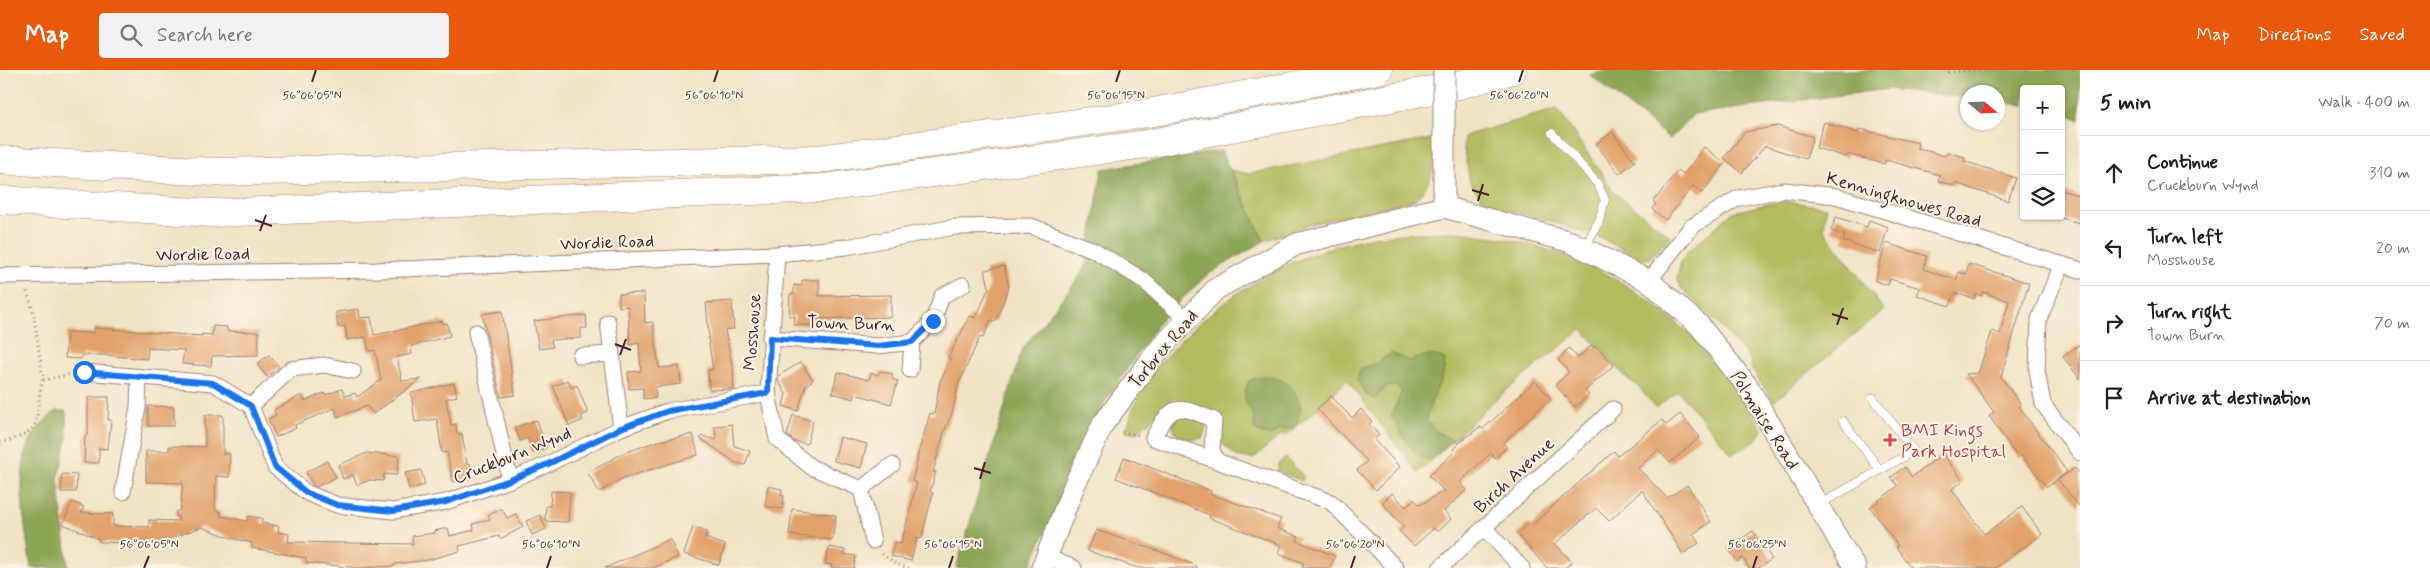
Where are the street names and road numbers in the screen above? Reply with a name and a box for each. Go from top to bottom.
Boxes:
street label: Kenningknowes Road [1823,166,1984,235]
street label: Wordie Road [560,229,654,257]
street label: Wordie Road [156,242,250,268]
street label: Mosshouse [738,293,768,371]
street label: Torbrex Road [1124,305,1204,394]
street label: Town Burn [806,310,895,338]
street label: Polmaise Road [1724,367,1804,475]
street label: Cruckburn Wynd [450,421,575,491]
street label: Birch Avenue [1469,432,1560,519]

